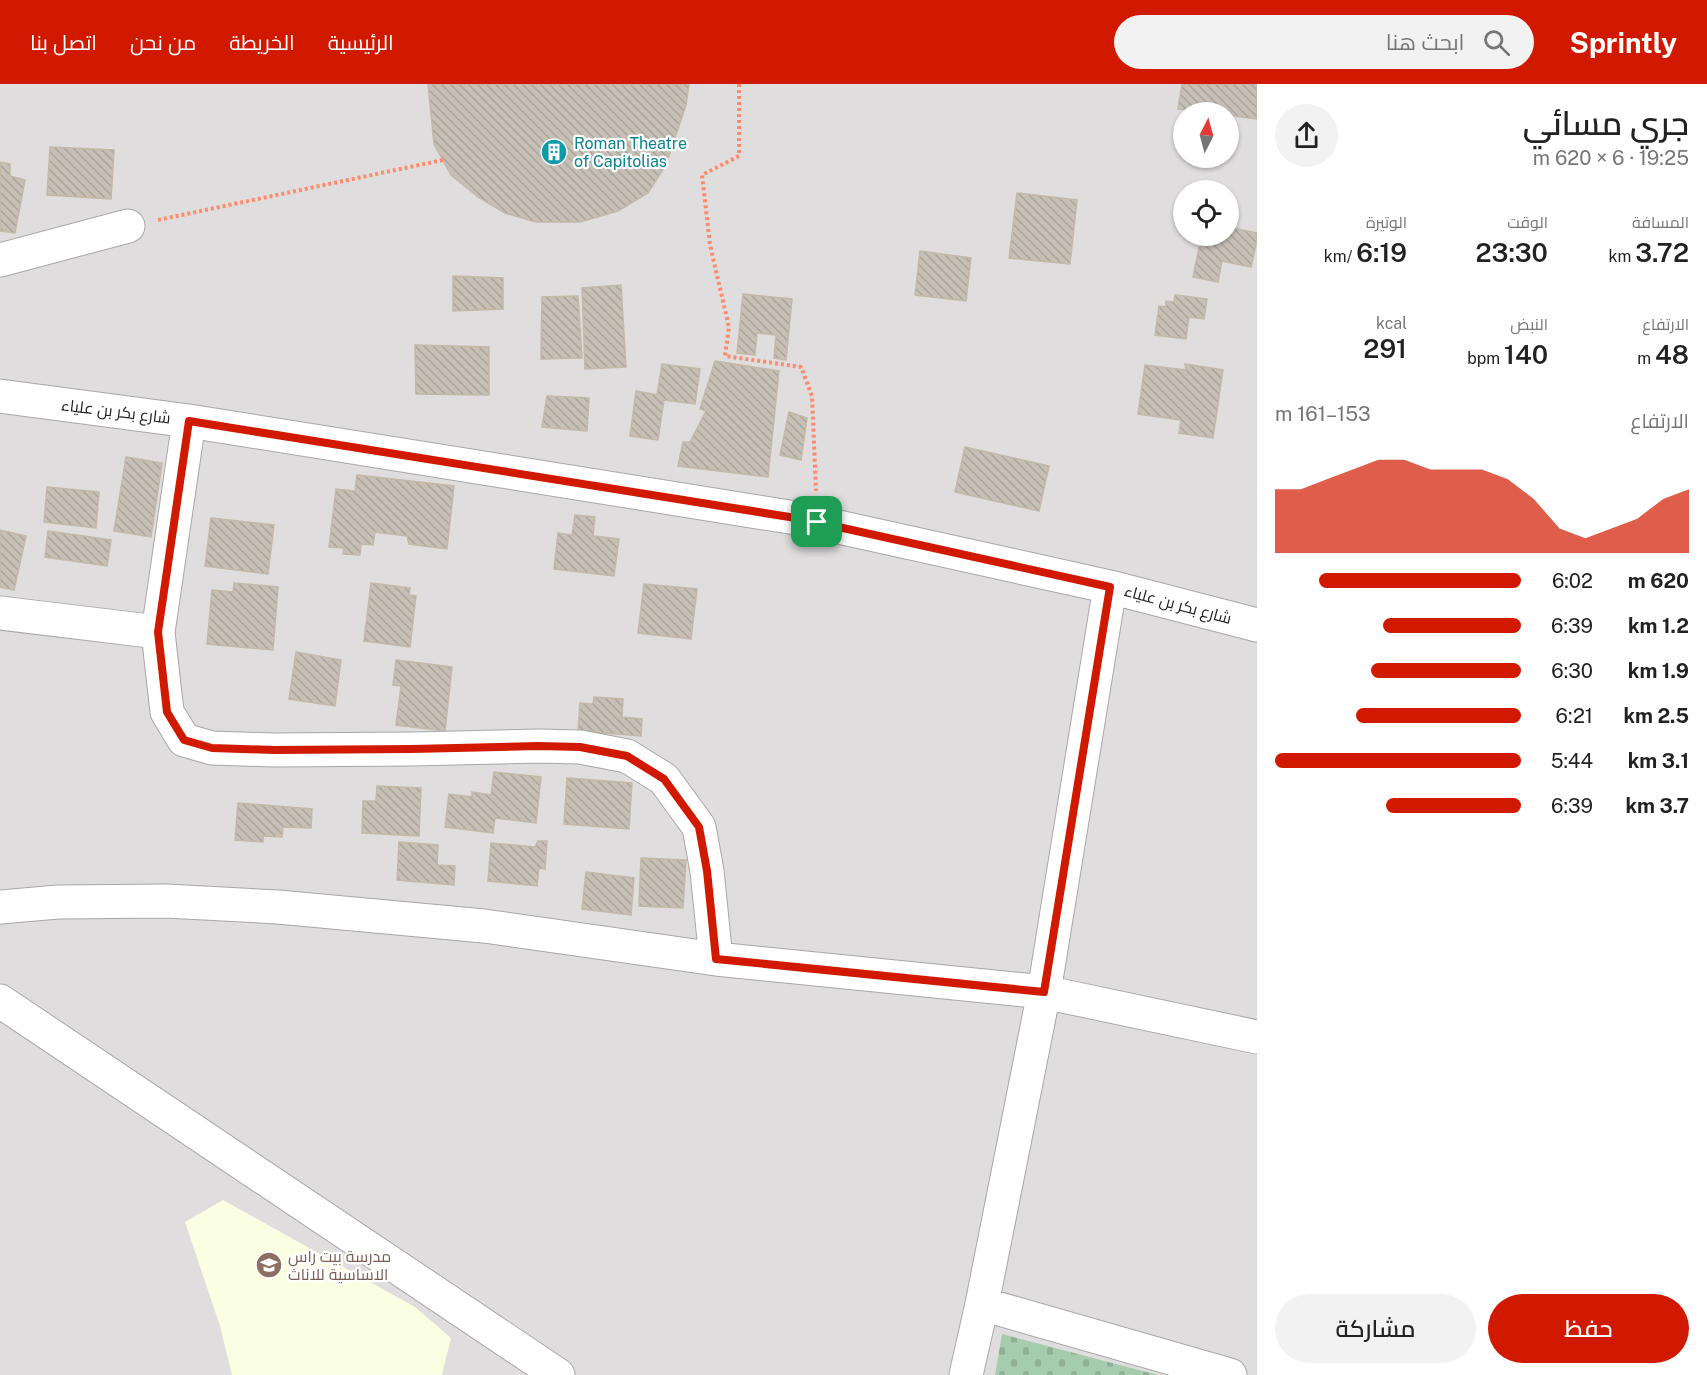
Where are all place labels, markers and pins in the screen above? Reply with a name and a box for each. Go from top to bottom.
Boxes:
place label: Roman Theatre of Capitolias [574,134,687,171]
building icon: Roman Theatre of Capitolias [539,137,569,167]
pin [791,496,842,547]
place label: مدرسة بيت راس الاساسية للاناث [288,1247,391,1284]
school or university icon: مدرسة بيت راس الاساسية للاناث [254,1250,284,1280]

